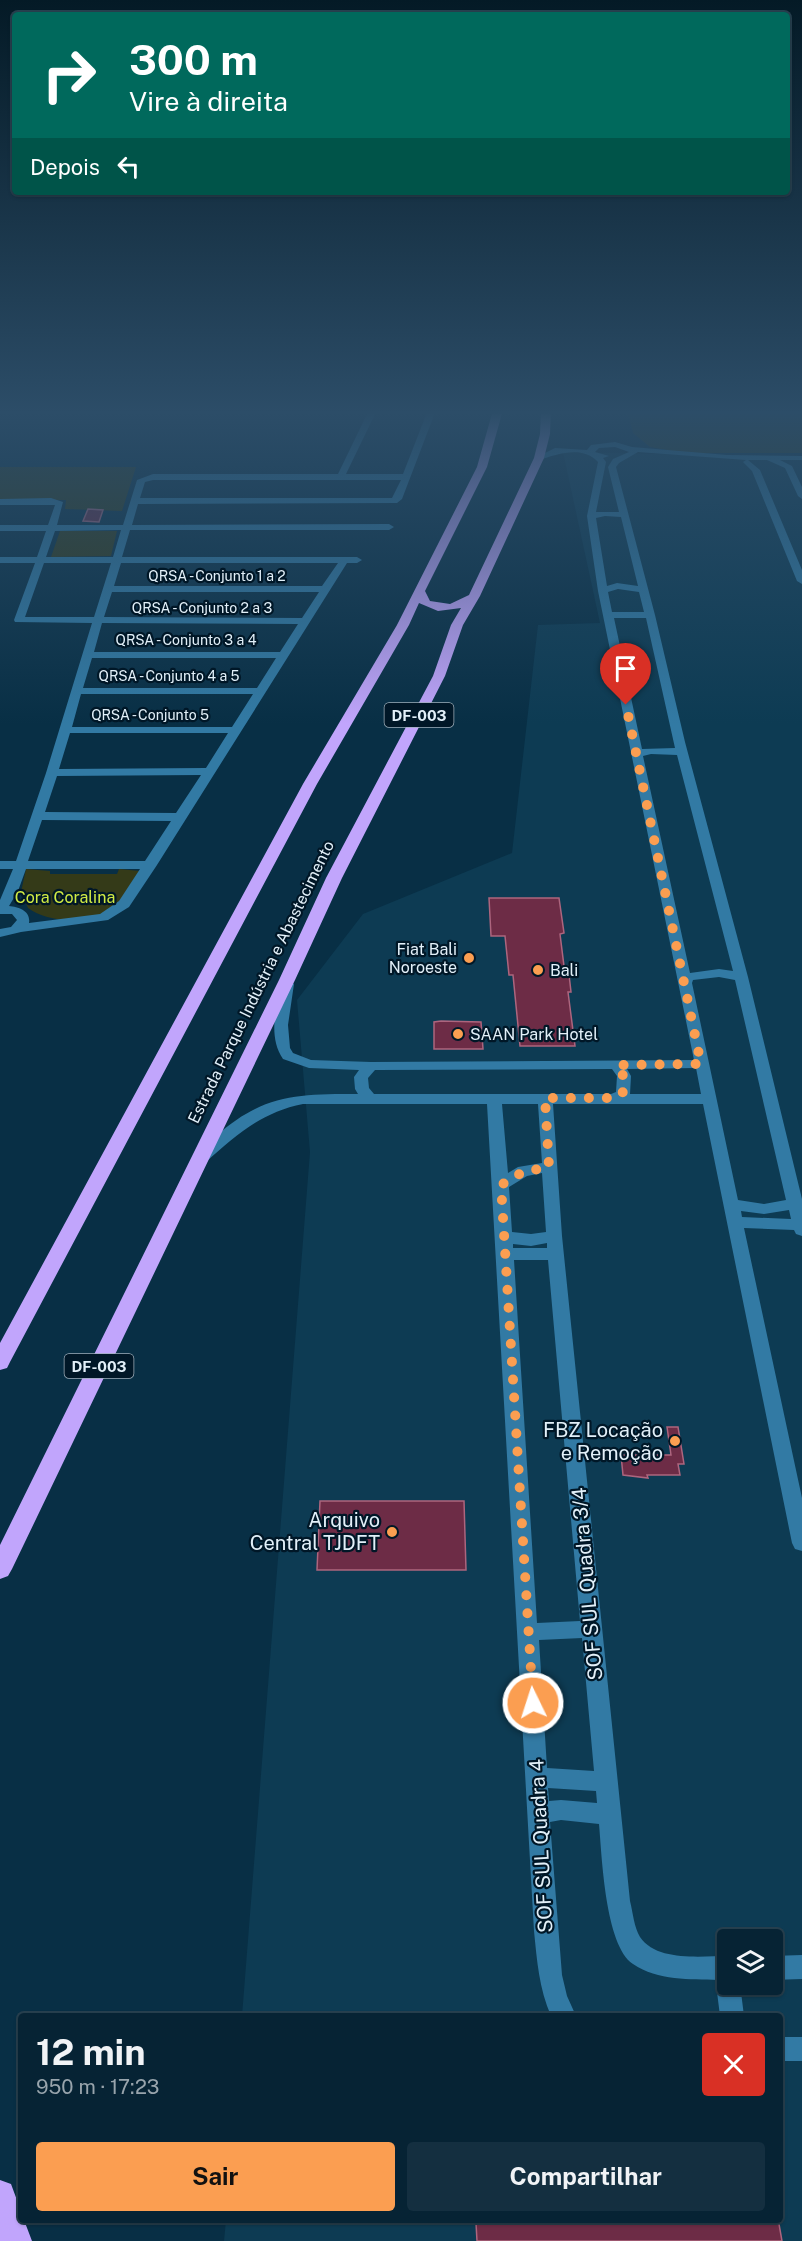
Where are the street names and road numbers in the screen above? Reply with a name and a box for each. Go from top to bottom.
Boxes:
street label: QRSA - Conjunto 1 a 2 [148,568,286,584]
street label: QRSA - Conjunto 2 a 3 [132,600,272,616]
street label: QRSA - Conjunto 3 a 4 [116,632,257,648]
street label: QRSA - Conjunto 4 a 5 [98,668,240,684]
road number: DF-003 [384,703,454,727]
street label: QRSA - Conjunto 5 [91,707,209,723]
street label: Estrada Parque Indústria e Abastecimento [184,838,338,1126]
road number: DF-003 [64,1354,134,1378]
street label: SOF SUL Quadra 3/4 [567,1487,607,1681]
street label: SOF SUL Quadra 4 [524,1758,558,1934]

